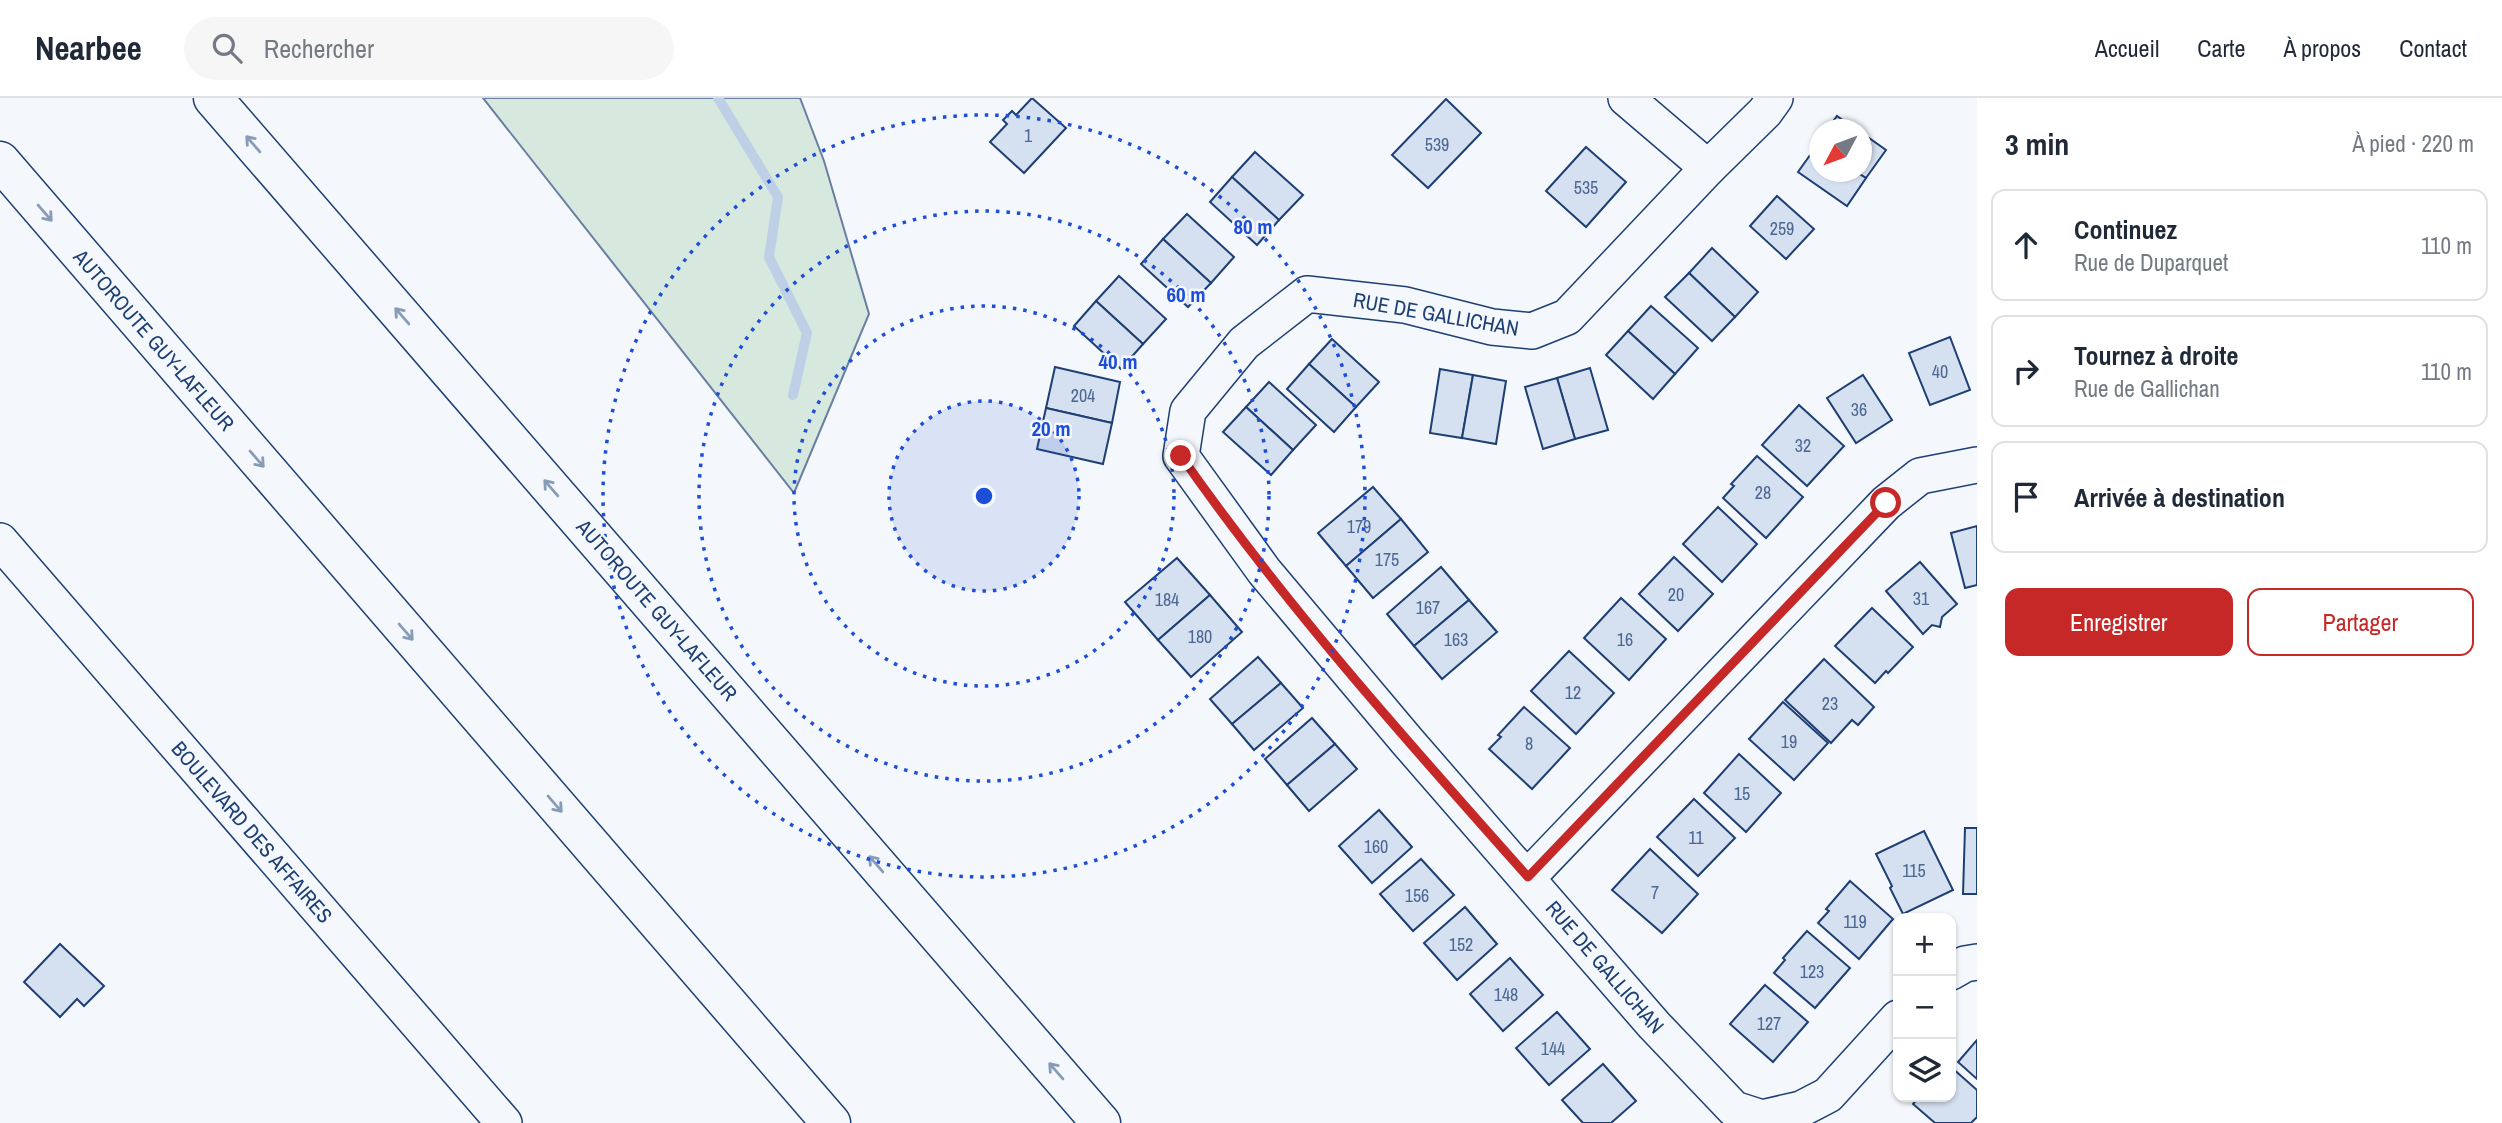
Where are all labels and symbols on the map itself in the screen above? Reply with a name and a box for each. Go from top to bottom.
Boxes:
north arrow [1809,119,1872,182]
house number: 1 [1024,123,1033,148]
house number: 539 [1425,132,1449,157]
one-way arrow [245,136,261,154]
house number: 535 [1574,175,1598,200]
one-way arrow [37,204,53,222]
text: 80 m [1233,212,1273,241]
house number: 259 [1770,216,1794,241]
street label: AUTOROUTE GUY-LAFLEUR [66,242,241,437]
text: 60 m [1166,280,1206,309]
street label: RUE DE GALLICHAN [1351,285,1521,343]
one-way arrow [394,308,410,326]
text: 40 m [1098,347,1138,376]
house number: 40 [1932,359,1948,384]
house number: 204 [1071,383,1095,408]
house number: 36 [1851,397,1867,422]
text: 20 m [1031,414,1071,443]
house number: 32 [1795,433,1811,458]
route end [1165,440,1196,471]
one-way arrow [249,450,265,468]
one-way arrow [543,480,559,498]
house number: 28 [1755,480,1771,505]
centre of rings [972,484,996,508]
route start [1870,487,1901,518]
street label: AUTOROUTE GUY-LAFLEUR [569,512,744,707]
house number: 179 [1347,514,1371,539]
house number: 175 [1375,547,1399,572]
house number: 20 [1668,582,1684,607]
house number: 31 [1913,586,1930,611]
house number: 184 [1155,587,1179,612]
house number: 167 [1416,595,1440,620]
one-way arrow [398,622,414,640]
house number: 180 [1188,624,1212,649]
house number: 163 [1444,627,1468,652]
house number: 16 [1617,627,1633,652]
house number: 12 [1565,680,1581,705]
house number: 23 [1822,691,1838,716]
house number: 19 [1781,729,1797,754]
house number: 8 [1525,731,1533,756]
street label: BOULEVARD DES AFFAIRES [165,735,339,929]
house number: 15 [1734,781,1750,806]
one-way arrow [547,795,563,813]
house number: 11 [1688,825,1704,850]
house number: 160 [1364,834,1388,859]
one-way arrow [868,856,884,874]
house number: 115 [1902,858,1926,883]
house number: 7 [1651,880,1659,905]
house number: 156 [1405,883,1429,908]
street label: RUE DE GALLICHAN [1539,894,1671,1040]
house number: 119 [1843,909,1867,934]
house number: 152 [1449,932,1473,957]
house number: 123 [1800,959,1824,984]
house number: 148 [1494,982,1518,1007]
house number: 127 [1757,1011,1781,1036]
house number: 144 [1541,1036,1565,1061]
one-way arrow [1048,1063,1064,1081]

